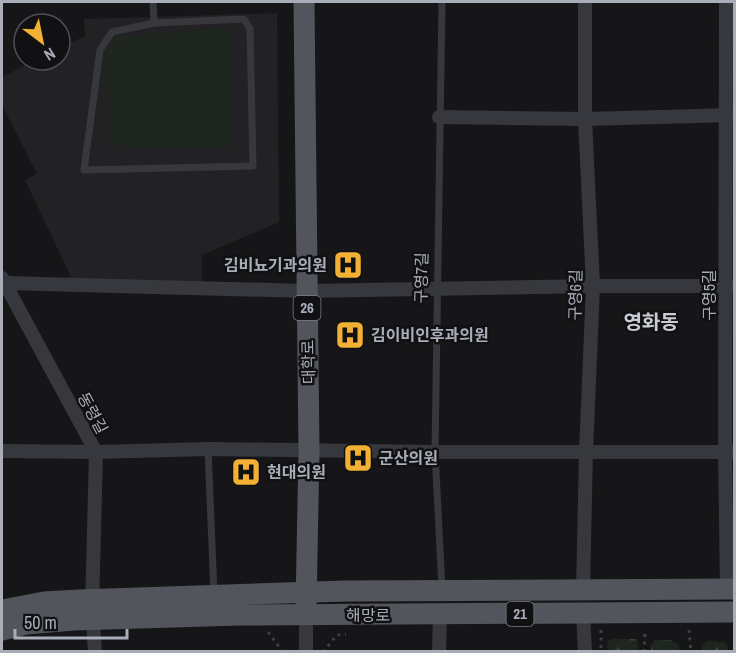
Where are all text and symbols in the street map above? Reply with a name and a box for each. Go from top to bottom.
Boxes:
north arrow [12,12,72,72]
text: N [40,43,60,67]
hospital icon: 김비뇨기과의원 [332,249,364,281]
street label: 구영7길 [410,252,432,304]
place label: 김비뇨기과의원 [224,254,327,276]
street label: 구영6길 [564,269,586,321]
street label: 구영5길 [698,269,720,321]
road number: 26 [294,296,320,320]
district label: 영화동 [623,308,679,335]
hospital icon: 김이비인후과의원 [334,319,366,351]
place label: 김이비인후과의원 [371,324,489,346]
street label: 대학로 [297,339,319,384]
street label: 동령길 [73,388,113,438]
hospital icon: 군산의원 [342,442,374,474]
place label: 군산의원 [379,447,438,469]
hospital icon: 현대의원 [230,456,262,488]
place label: 현대의원 [267,461,326,483]
scale bar [15,602,128,640]
road number: 21 [506,602,534,626]
street label: 해망로 [346,604,390,626]
text: 50 m [24,610,57,635]

